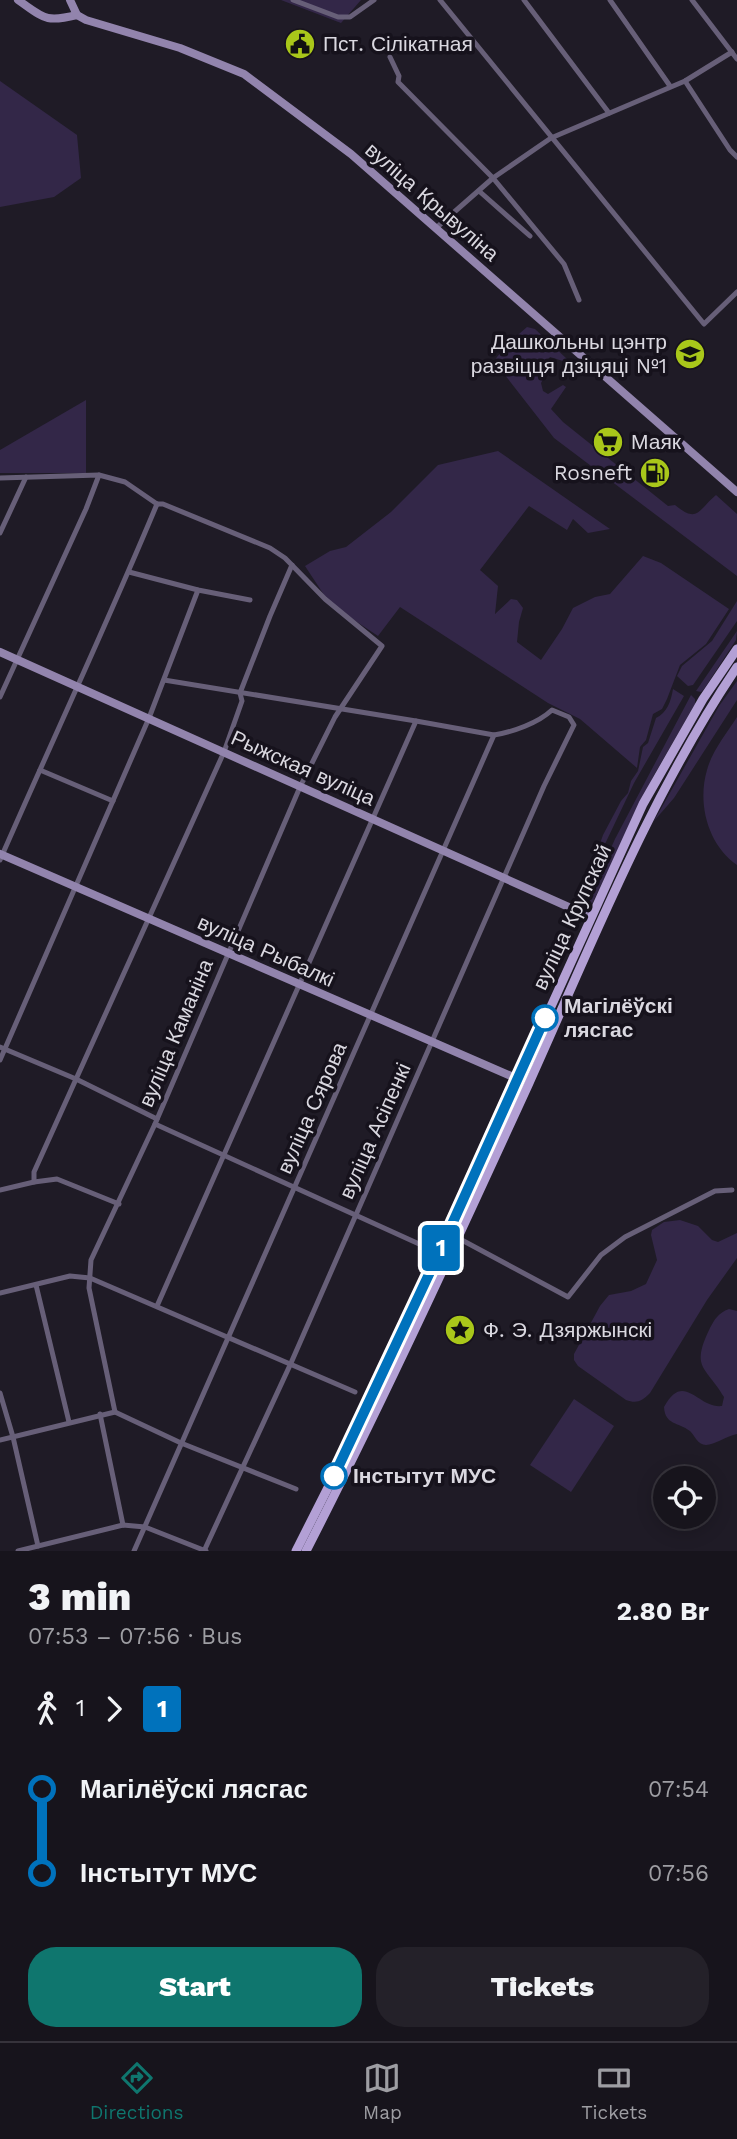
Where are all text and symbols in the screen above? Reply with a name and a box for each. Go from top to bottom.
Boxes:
public building icon: Пст. Сілікатная [283,27,317,61]
place label: Пст. Сілікатная [323,31,473,56]
street label: вуліца Крывуліна [361,137,504,267]
place label: Дашкольны цэнтр развіцця дзіцяці №1 [471,329,667,378]
school or university icon: Дашкольны цэнтр развіцця дзіцяці №1 [673,337,707,371]
supermarket icon: Маяк [591,425,625,459]
place label: Маяк [631,429,682,454]
fuel station icon: Rosneft [638,456,672,490]
place label: Rosneft [554,460,632,485]
street label: Рыжская вуліца [227,725,379,811]
street label: вуліца Крупскай [527,840,616,994]
street label: вуліца Рыбалкі [194,909,338,992]
street label: вуліца Каманіна [133,955,218,1110]
place label: Магілёўскі лясгас [564,993,673,1042]
marker: Магілёўскі лясгас [532,1005,558,1031]
street label: вуліца Сярова [271,1038,352,1177]
street label: вуліца Асіпенкі [333,1059,416,1203]
line badge: 1 [418,1225,464,1271]
text: 1 [436,1234,446,1262]
place icon: Ф. Э. Дзяржынскі [443,1313,477,1347]
place label: Ф. Э. Дзяржынскі [483,1317,652,1342]
marker: Інстытут МУС [321,1463,347,1489]
place label: Інстытут МУС [353,1463,496,1488]
map controls [653,1466,716,1529]
button: locate [653,1466,716,1529]
text: 3 min [28,1575,131,1619]
text: 2.80 Br [617,1596,709,1626]
text: 07:53 – 07:56 · Bus [28,1623,242,1650]
icon: walk [28,1690,66,1728]
icon: forward [95,1690,133,1728]
text: 1 [76,1695,85,1722]
text: 1 [157,1695,167,1723]
text: Магілёўскі лясгас [80,1774,308,1804]
text: 07:54 [648,1776,709,1803]
text: Інстытут МУС [80,1858,257,1888]
text: 07:56 [648,1860,709,1887]
button: Start [28,1947,362,2027]
button: Tickets [376,1947,709,2027]
tab: Directions [90,2059,184,2124]
tab: Map [363,2059,402,2124]
tab: Tickets [581,2059,647,2124]

